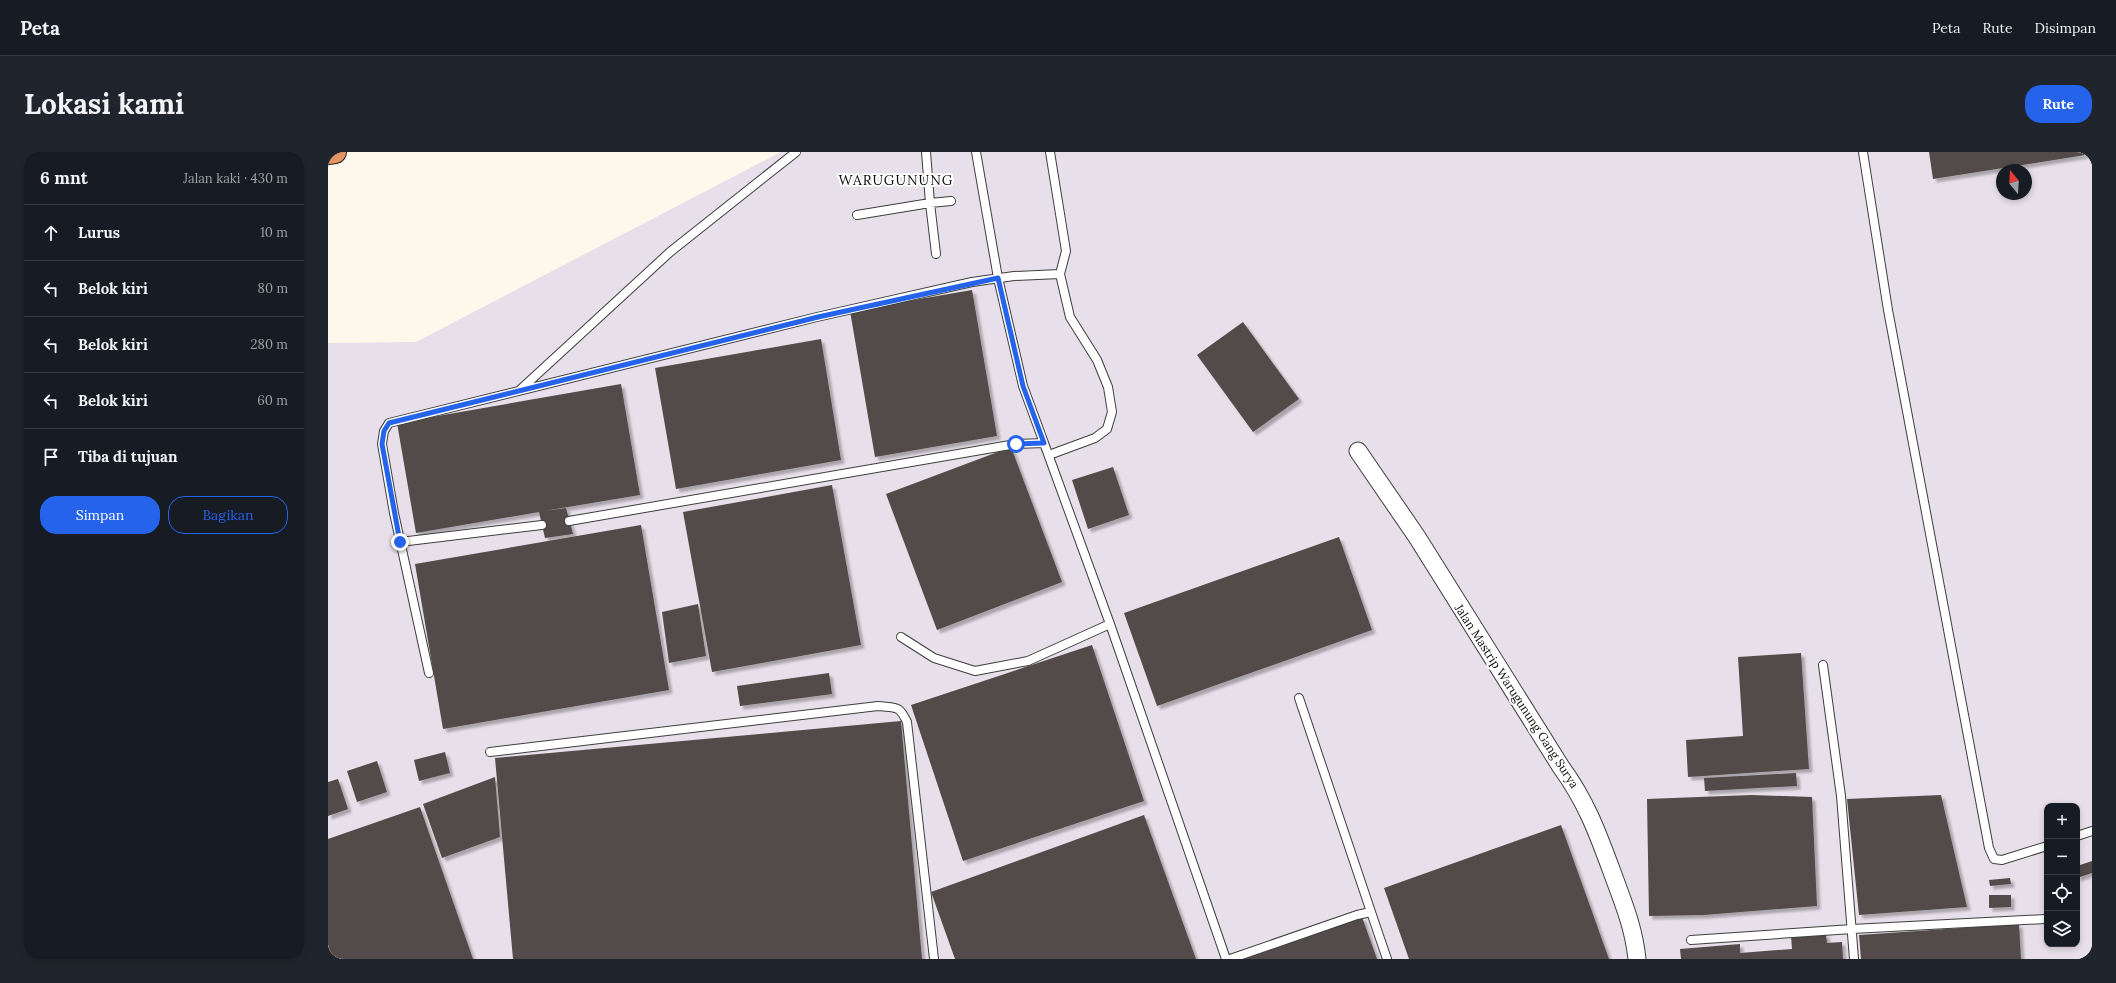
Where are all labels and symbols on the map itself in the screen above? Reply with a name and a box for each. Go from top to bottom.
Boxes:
north arrow [1996,164,2032,200]
district label: WARUGUNUNG [839,171,953,189]
route start [1007,435,1025,453]
route end [391,533,409,551]
street label: Jalan Mastrip Warugunung Gang Surya [1451,600,1582,791]

